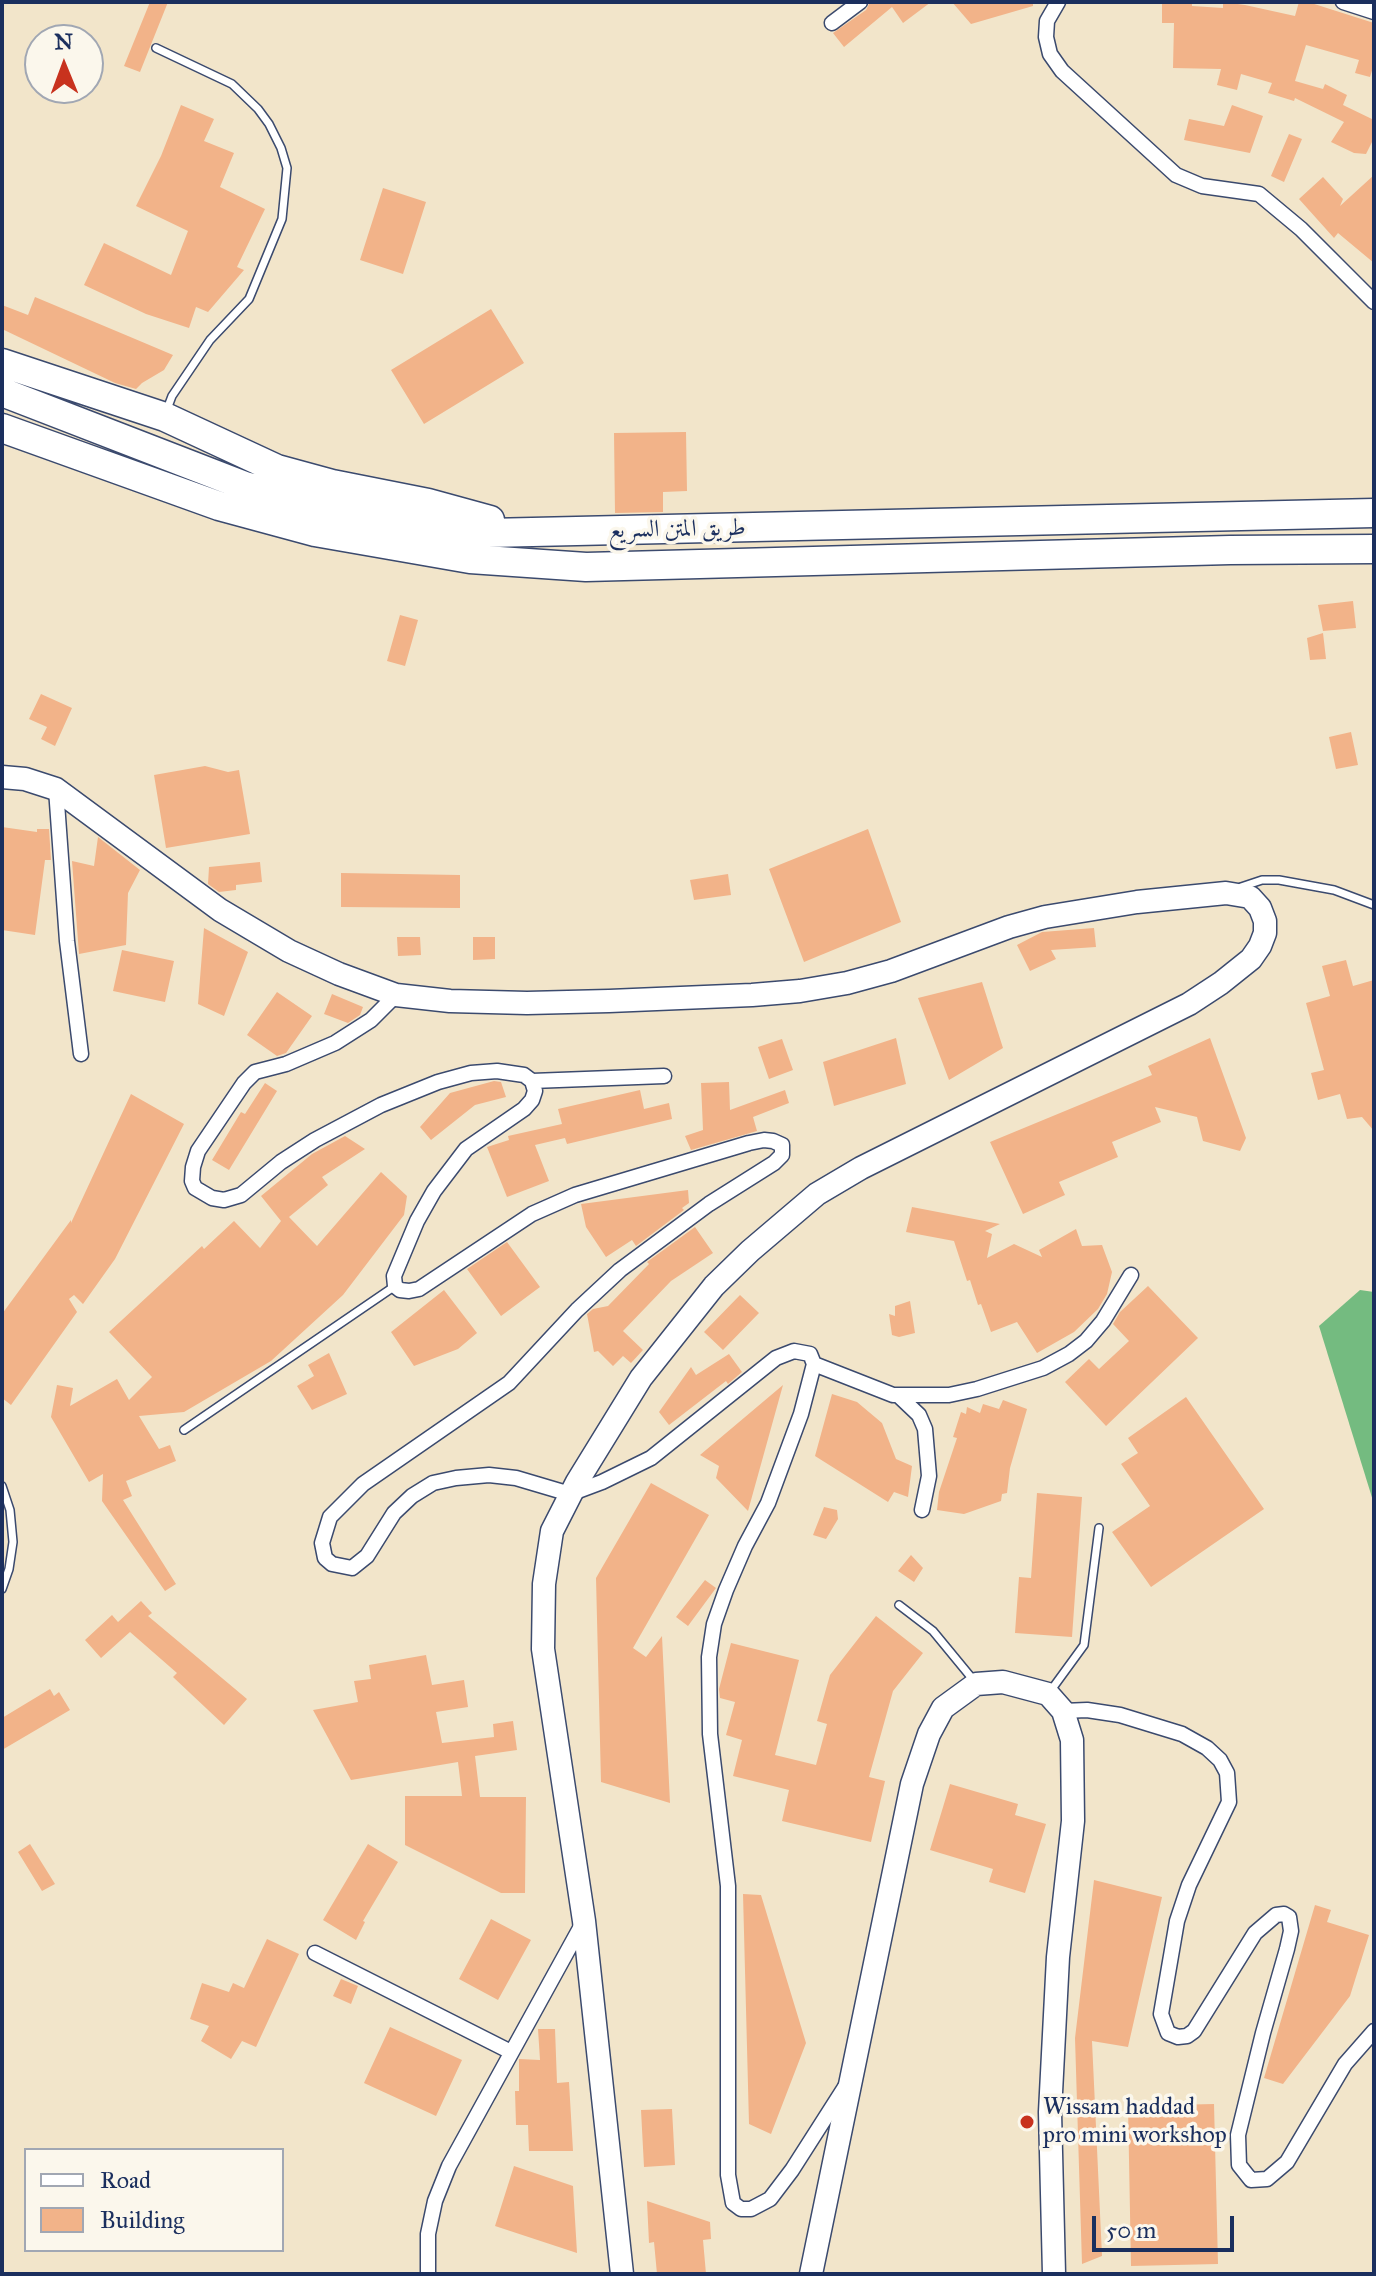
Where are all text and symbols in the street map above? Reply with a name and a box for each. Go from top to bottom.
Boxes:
north arrow [24,24,104,104]
text: N [54,28,73,55]
street label: طريق المتن السريع [608,514,746,546]
place label: Wissam haddad pro mini workshop [1043,2094,1227,2150]
marker: Wissam haddad pro mini workshop [1018,2113,1036,2131]
legend [24,2148,284,2252]
text: Road [100,2165,151,2195]
scale bar [1096,2200,1238,2250]
text: Building [100,2205,185,2235]
text: 50 m [1106,2215,1156,2245]

